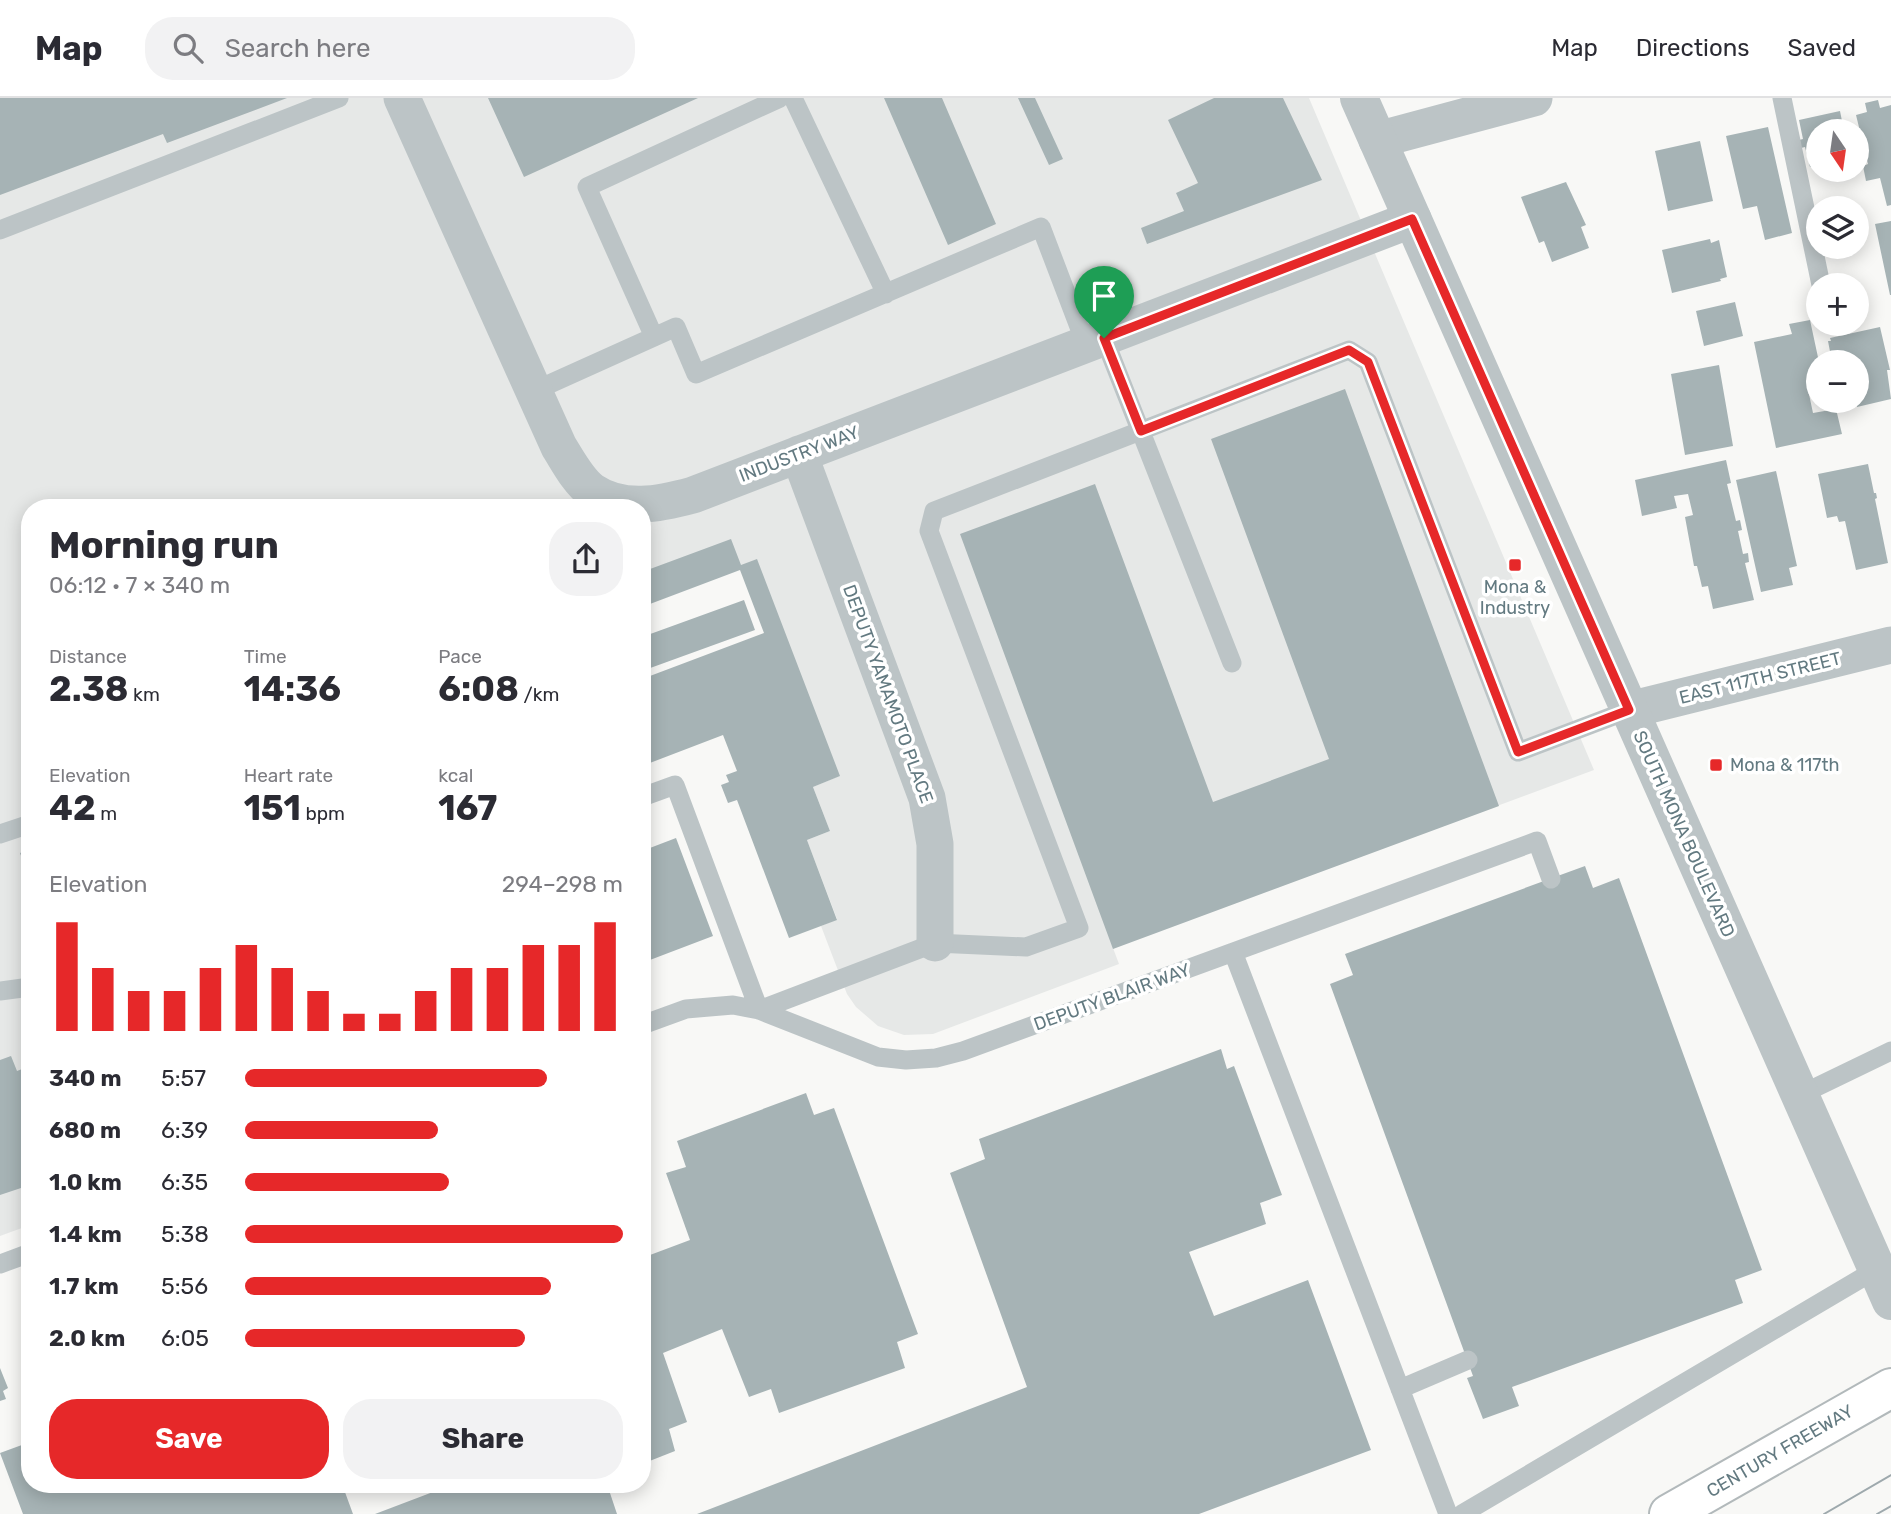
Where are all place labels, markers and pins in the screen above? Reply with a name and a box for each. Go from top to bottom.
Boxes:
pin [1074,266,1134,338]
marker: Mona & Industry [1507,557,1523,573]
place label: Mona & Industry [1480,576,1550,619]
place label: Mona & 117th [1730,754,1839,776]
marker: Mona & 117th [1708,757,1724,773]

